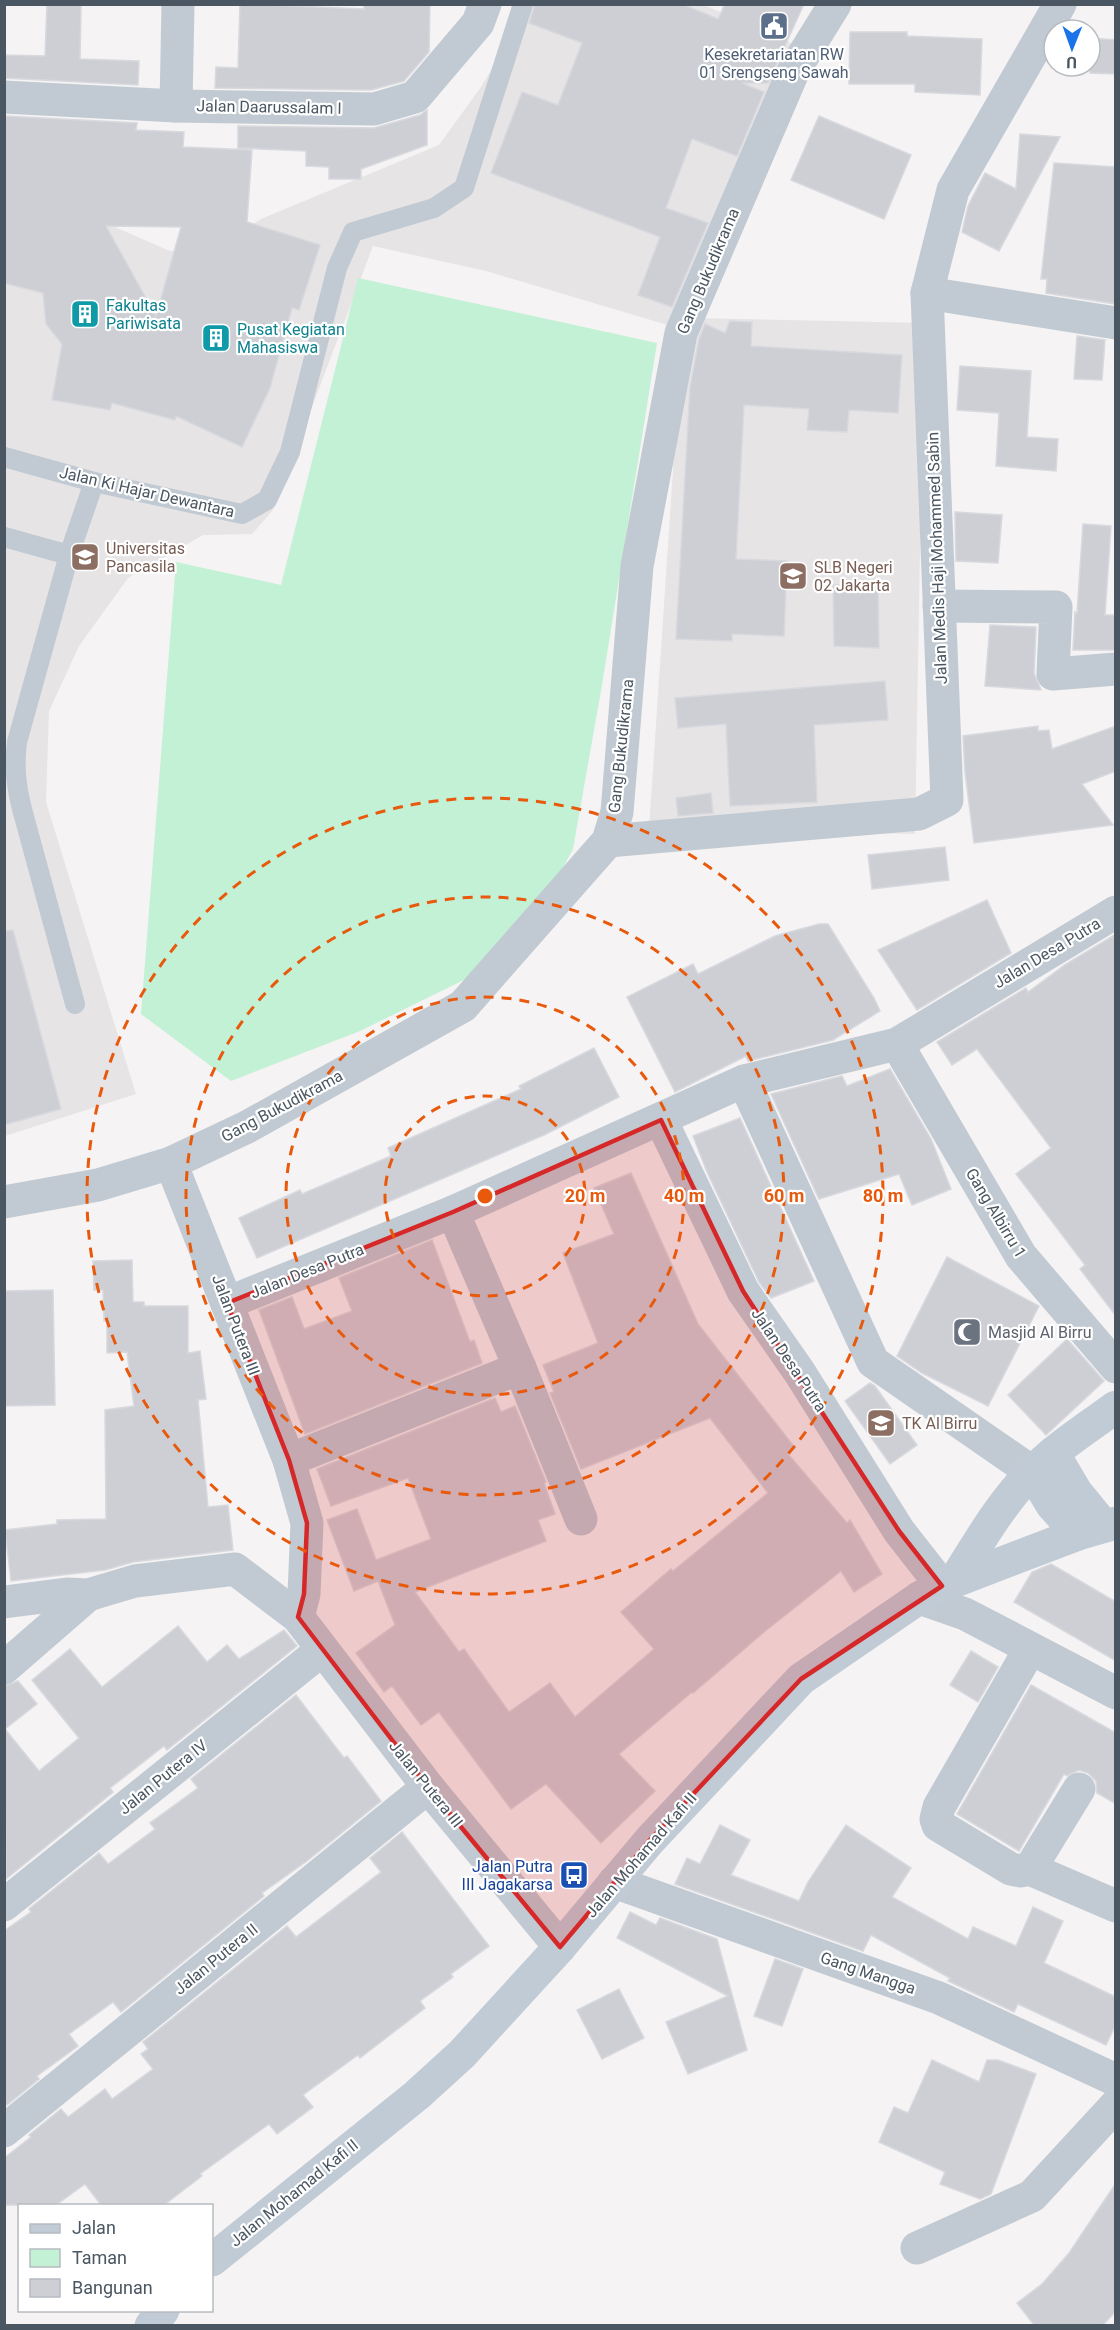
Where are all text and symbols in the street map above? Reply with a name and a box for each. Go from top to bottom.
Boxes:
public building icon: Kesekretariatan RW 01 Srengseng Sawah [758,10,790,42]
north arrow [1042,18,1102,78]
place label: Kesekretariatan RW 01 Srengseng Sawah [699,45,849,82]
text: U [1066,53,1077,72]
street label: Jalan Daarussalam I [196,96,342,118]
street label: Gang Bukudikrama [673,205,743,337]
place label: Fakultas Pariwisata [106,296,181,333]
building icon: Fakultas Pariwisata [69,298,101,330]
place label: Pusat Kegiatan Mahasiswa [237,320,345,357]
building icon: Pusat Kegiatan Mahasiswa [200,322,232,354]
street label: Jalan Medis Haji Mohammed Sabin [923,432,951,684]
street label: Jalan Ki Hajar Dewantara [58,463,236,521]
place label: Universitas Pancasila [106,539,185,576]
school or university icon: Universitas Pancasila [69,541,101,573]
place label: SLB Negeri 02 Jakarta [814,558,893,595]
school or university icon: SLB Negeri 02 Jakarta [777,560,809,592]
street label: Gang Bukudikrama [605,678,637,814]
street label: Jalan Desa Putra [990,914,1104,992]
street label: Gang Bukudikrama [218,1066,346,1146]
street label: Gang Albirru 1 [962,1165,1030,1261]
text: 20 m [565,1185,605,1206]
text: 40 m [664,1185,704,1206]
text: 60 m [764,1185,804,1206]
text: 80 m [863,1185,903,1206]
centre of rings [475,1186,495,1206]
street label: Jalan Desa Putra [247,1240,367,1302]
street label: Jalan Putera III [208,1272,264,1378]
street label: Jalan Desa Putra [747,1305,831,1415]
mosque icon: Masjid Al Birru [951,1316,983,1348]
place label: Masjid Al Birru [988,1323,1091,1342]
school or university icon: TK Al Birru [865,1407,897,1439]
place label: TK Al Birru [902,1414,977,1433]
street label: Jalan Putera IV [115,1736,211,1818]
street label: Jalan Putera III [385,1737,467,1831]
street label: Jalan Mohamad Kafi II [581,1789,701,1921]
place label: Jalan Putra III Jagakarsa [462,1857,553,1894]
bus stop icon: Jalan Putra III Jagakarsa [558,1859,590,1891]
street label: Jalan Putera II [170,1920,262,1998]
street label: Gang Mangga [818,1948,918,1998]
street label: Jalan Mohamad Kafi II [226,2135,362,2251]
legend [18,2204,213,2312]
text: Jalan [72,2217,116,2238]
text: Taman [72,2247,127,2268]
text: Bangunan [72,2277,153,2298]

